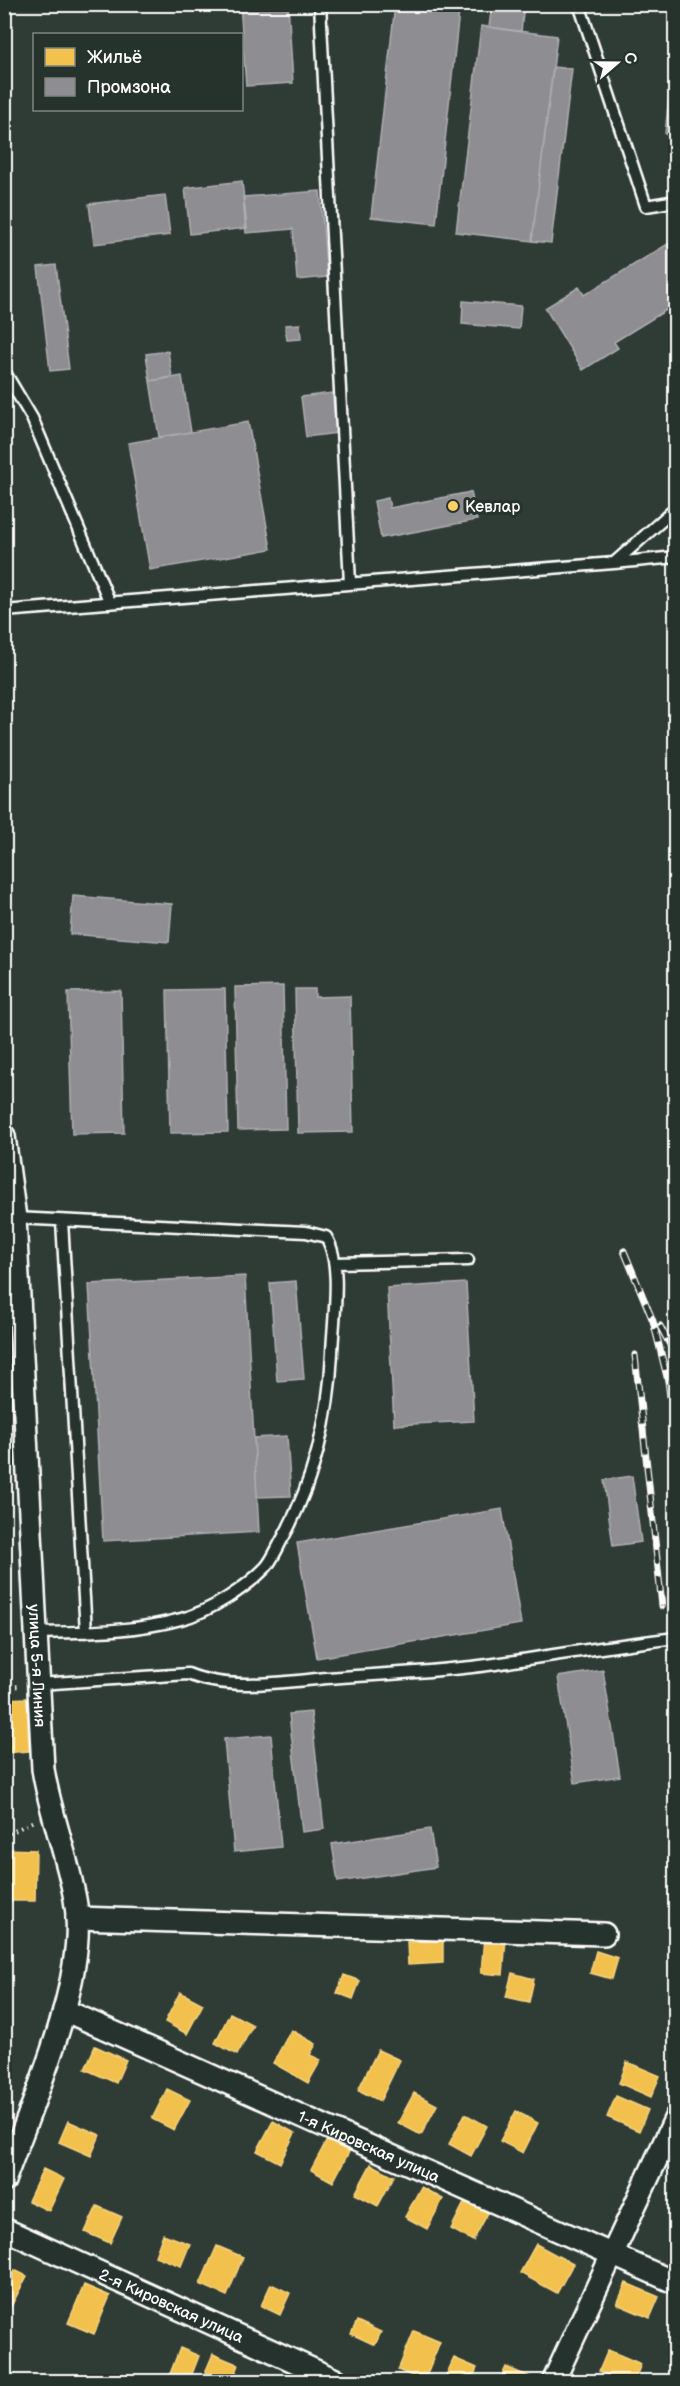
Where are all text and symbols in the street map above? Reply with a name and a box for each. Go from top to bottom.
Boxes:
legend [33,33,243,111]
north arrow [587,33,647,93]
text: Жильё [87,47,142,68]
text: С [619,50,641,67]
text: Промзона [87,77,171,98]
place label: Кевлар [465,498,520,517]
marker: Кевлар [446,499,460,513]
street label: улица 5-я Линия [24,1604,49,1728]
street label: 1-я Кировская улица [294,2108,443,2188]
street label: 2-я Кировская улица [96,2266,247,2348]

